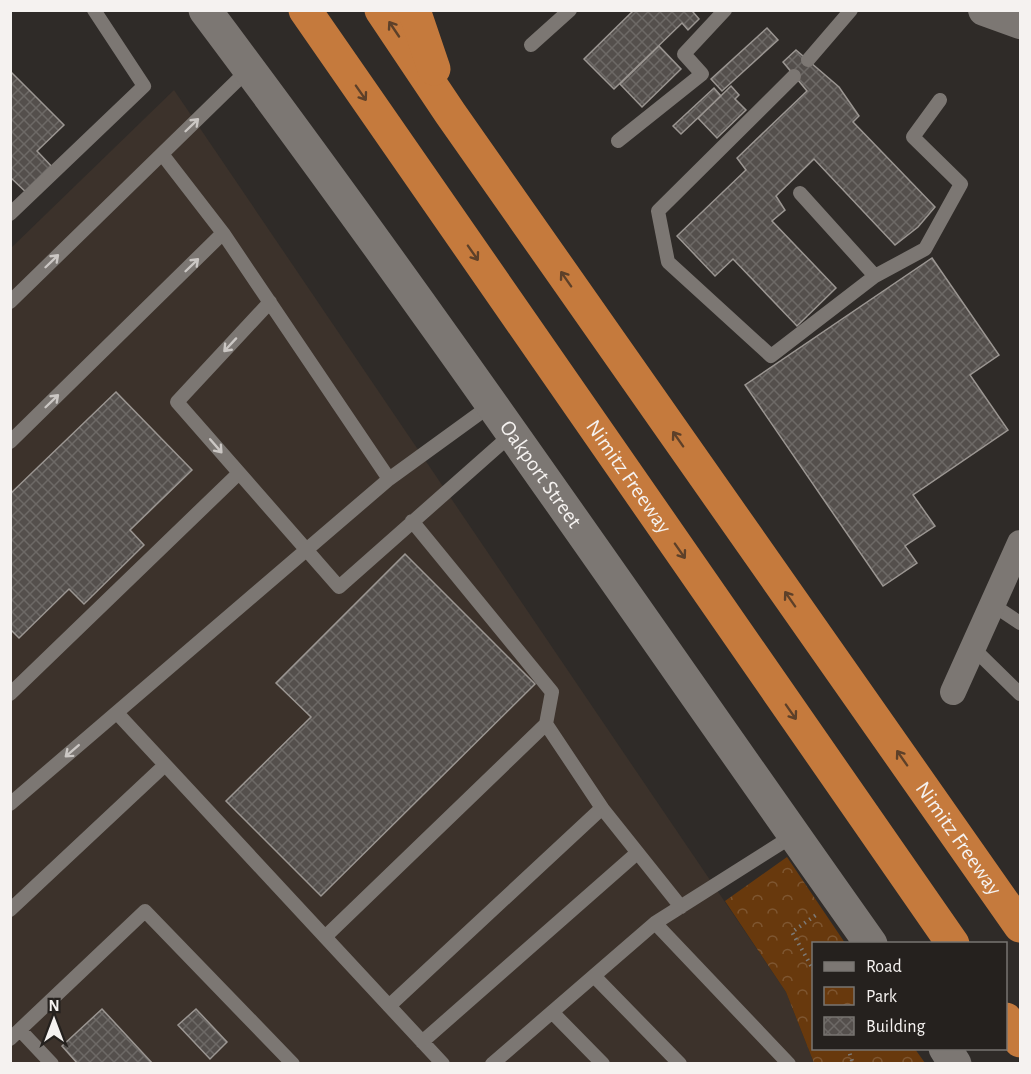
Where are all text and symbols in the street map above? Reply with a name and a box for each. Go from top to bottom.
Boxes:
one-way arrow [387,21,400,38]
one-way arrow [355,85,367,101]
one-way arrow [184,117,199,132]
one-way arrow [467,245,479,261]
one-way arrow [45,254,60,268]
one-way arrow [184,257,199,272]
one-way arrow [560,272,572,288]
one-way arrow [223,337,237,352]
one-way arrow [45,394,60,409]
street label: Oakport Street [496,416,586,532]
street label: Nimitz Freeway [582,416,676,538]
one-way arrow [672,431,684,447]
one-way arrow [209,438,223,453]
one-way arrow [674,543,686,559]
one-way arrow [784,591,796,607]
one-way arrow [785,703,797,719]
one-way arrow [65,744,80,758]
one-way arrow [896,751,908,767]
street label: Nimitz Freeway [911,778,1006,900]
legend [812,942,1007,1050]
text: Road [866,958,902,976]
text: Park [866,988,898,1006]
north arrow [24,990,84,1050]
text: N [48,998,60,1014]
text: Building [866,1018,926,1036]

